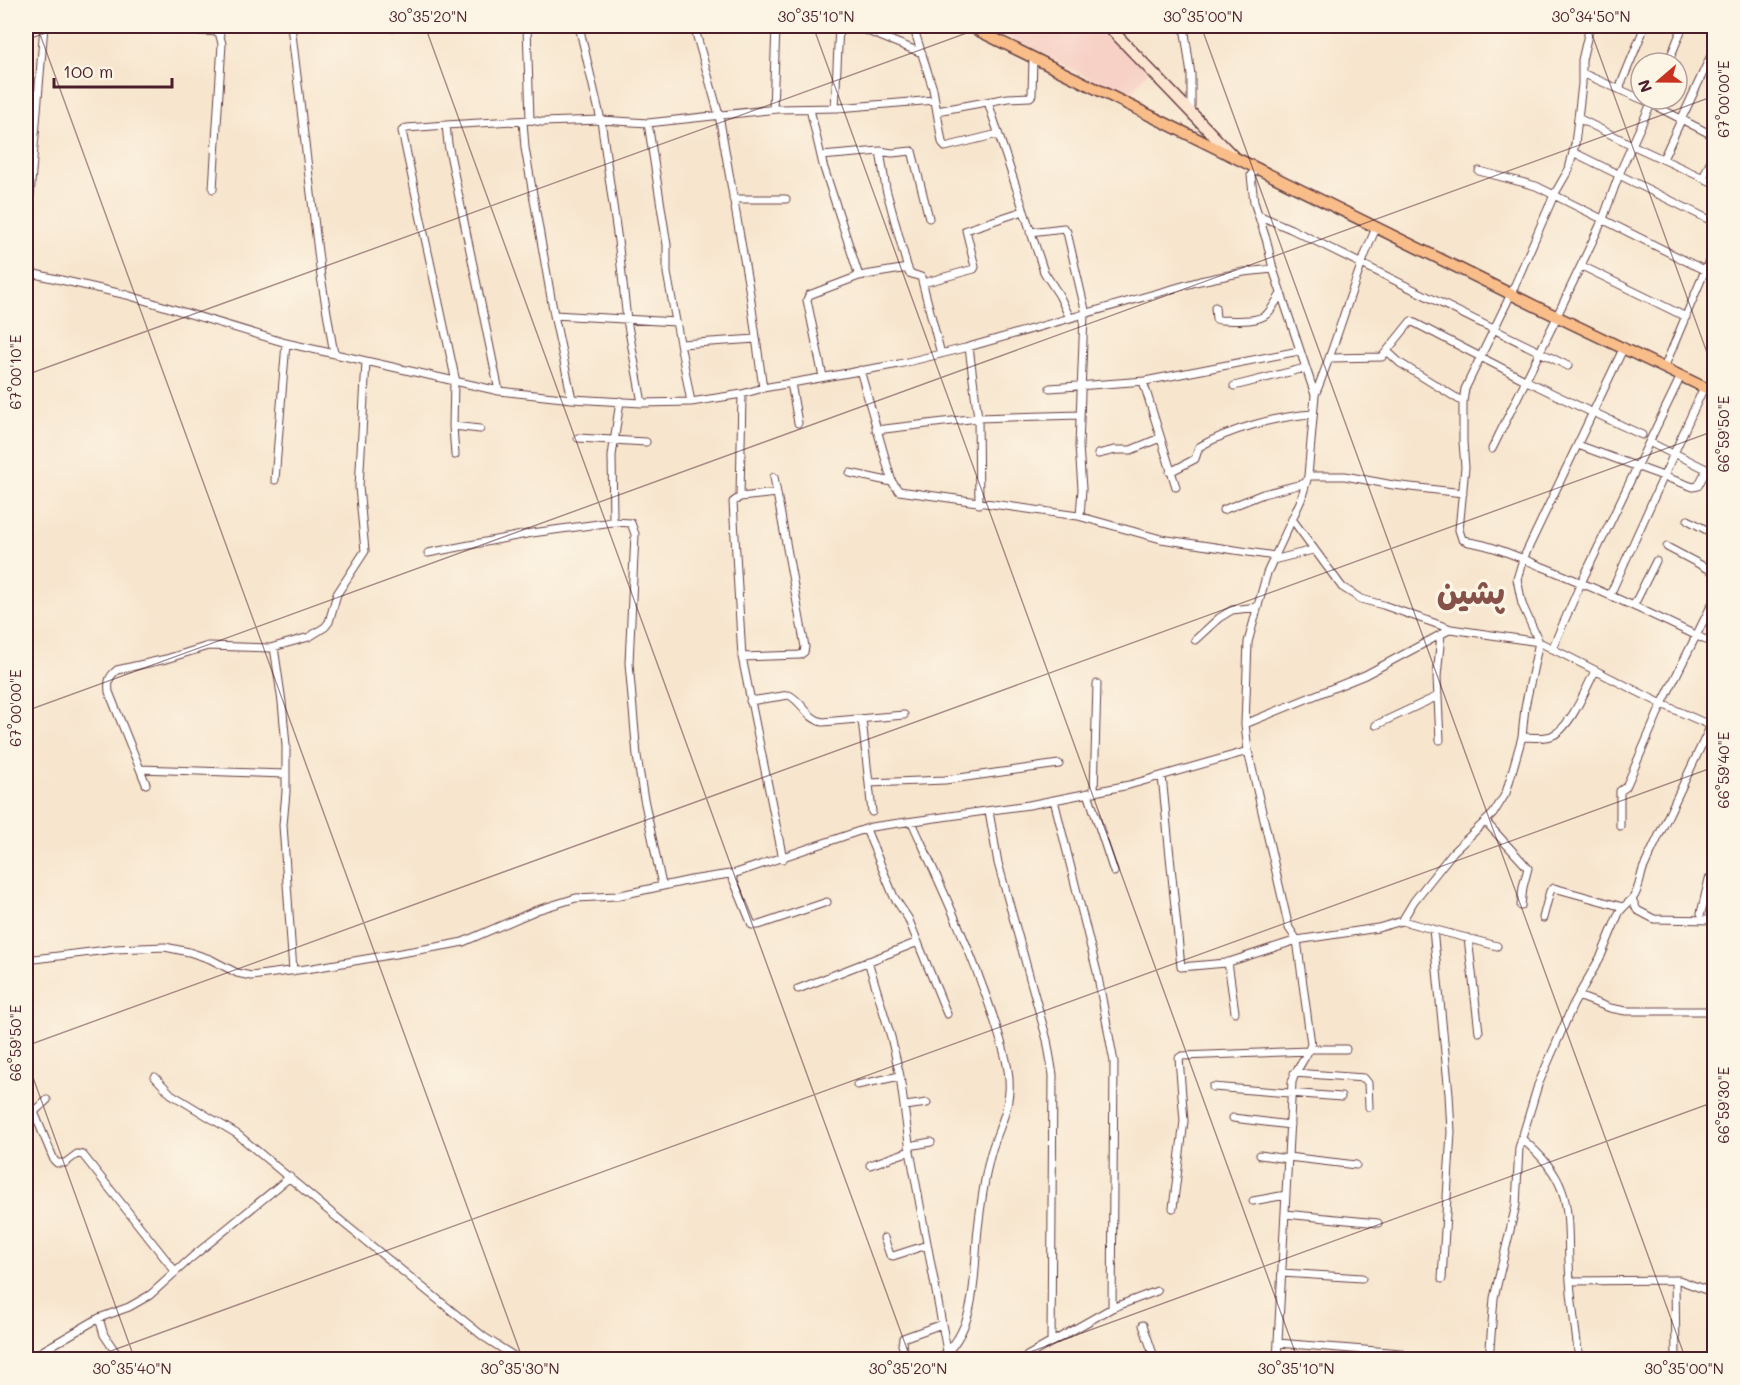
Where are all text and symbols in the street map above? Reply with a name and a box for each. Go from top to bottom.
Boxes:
text: 30°35'20"N [389,6,467,26]
text: 30°35'10"N [778,6,855,26]
text: 30°35'00"N [1163,6,1243,26]
text: 30°34'50"N [1551,6,1631,26]
scale bar [54,51,172,89]
north arrow [1629,51,1689,111]
text: 100 m [63,59,113,83]
text: 67°00'00"E [1713,60,1733,138]
text: N [1632,77,1656,96]
text: 67°00'10"E [5,334,25,409]
text: 66°59'50"E [1713,395,1733,472]
district label: پشین [1437,569,1506,614]
text: 67°00'00"E [5,669,25,747]
text: 66°59'40"E [1713,731,1733,808]
text: 66°59'50"E [5,1004,25,1081]
text: 66°59'30"E [1713,1066,1733,1143]
text: 30°35'40"N [92,1358,172,1378]
text: 30°35'30"N [480,1358,560,1378]
text: 30°35'20"N [869,1358,947,1378]
text: 30°35'10"N [1258,1358,1335,1378]
text: 30°35'00"N [1644,1358,1724,1378]

